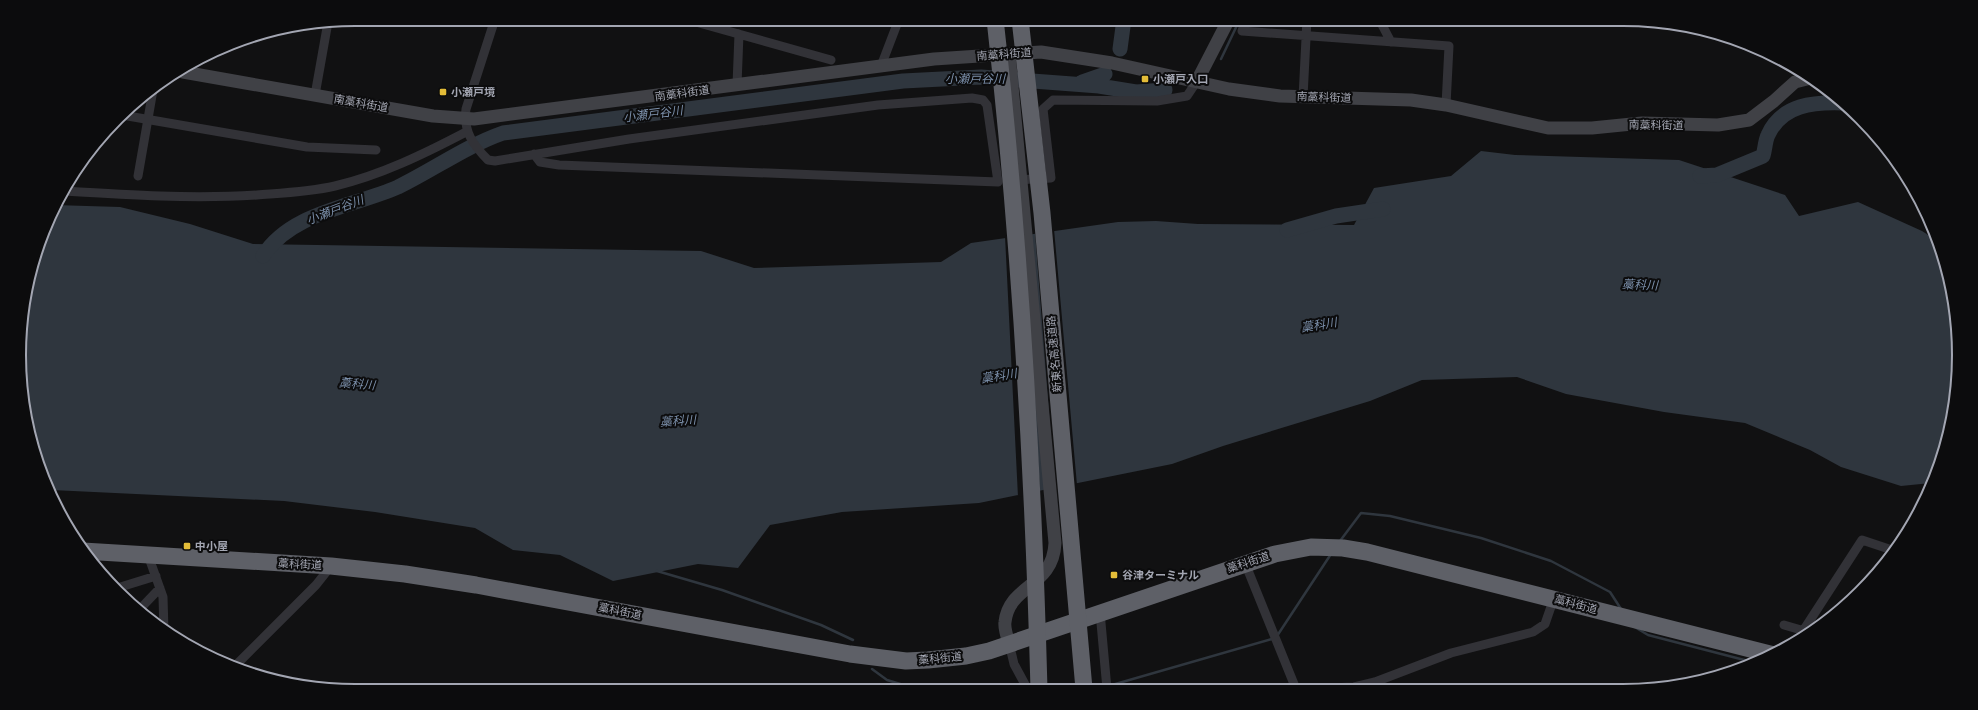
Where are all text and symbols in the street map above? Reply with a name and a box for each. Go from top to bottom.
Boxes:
street label: 南藁科街道 [976,46,1032,62]
water label: 小瀬戸谷川 [945,72,1007,86]
place label: 小瀬戸入口 [1153,73,1208,85]
marker: 小瀬戸入口 [1140,74,1150,84]
street label: 南藁科街道 [654,83,710,103]
place label: 小瀬戸境 [451,86,495,98]
marker: 小瀬戸境 [438,87,448,97]
street label: 南藁科街道 [1296,90,1352,104]
street label: 南藁科街道 [333,92,389,114]
water label: 小瀬戸谷川 [622,103,686,125]
street label: 南藁科街道 [1628,119,1684,131]
water label: 小瀬戸谷川 [304,192,367,227]
water label: 藁科川 [1622,277,1660,293]
street label: 新東名高速道路 [1045,315,1063,393]
water label: 藁科川 [1300,315,1340,335]
water label: 藁科川 [980,366,1020,386]
water label: 藁科川 [338,375,378,393]
water label: 藁科川 [660,413,698,429]
place label: 中小屋 [195,540,228,552]
marker: 中小屋 [182,541,192,551]
street label: 藁科街道 [1225,549,1271,575]
street label: 藁科街道 [278,557,322,571]
place label: 谷津ターミナル [1122,569,1199,581]
marker: 谷津ターミナル [1109,570,1119,580]
street label: 藁科街道 [1553,593,1599,615]
street label: 藁科街道 [597,601,643,621]
street label: 藁科街道 [918,650,962,666]

